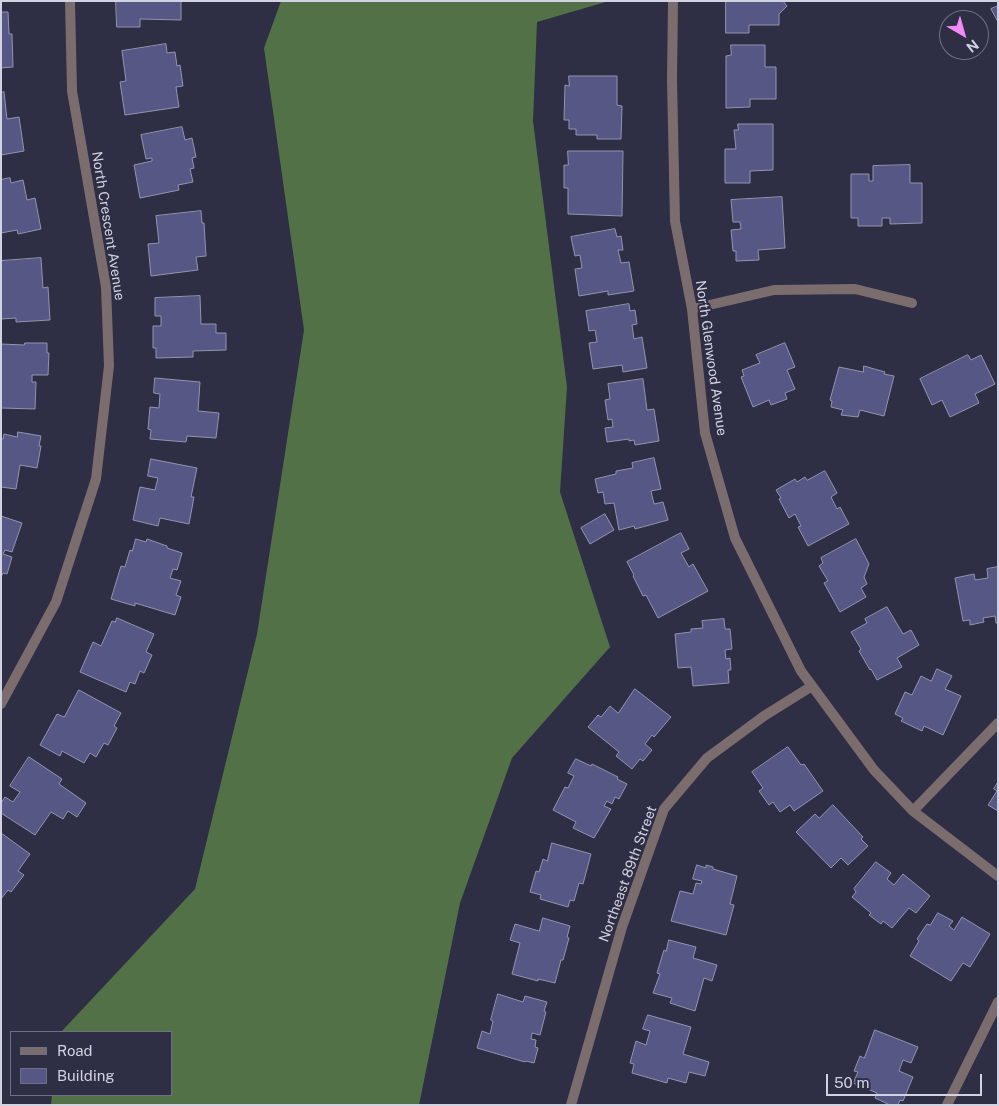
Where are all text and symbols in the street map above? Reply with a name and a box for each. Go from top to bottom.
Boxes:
north arrow [939,10,989,60]
text: N [963,36,982,56]
street label: North Crescent Avenue [88,150,128,302]
street label: North Glenwood Avenue [692,279,730,437]
street label: Northeast 89th Street [595,803,661,945]
legend [10,1031,172,1096]
text: Road [57,1042,93,1059]
scale bar [829,1064,985,1096]
text: Building [57,1067,115,1084]
text: 50 m [834,1074,869,1091]

